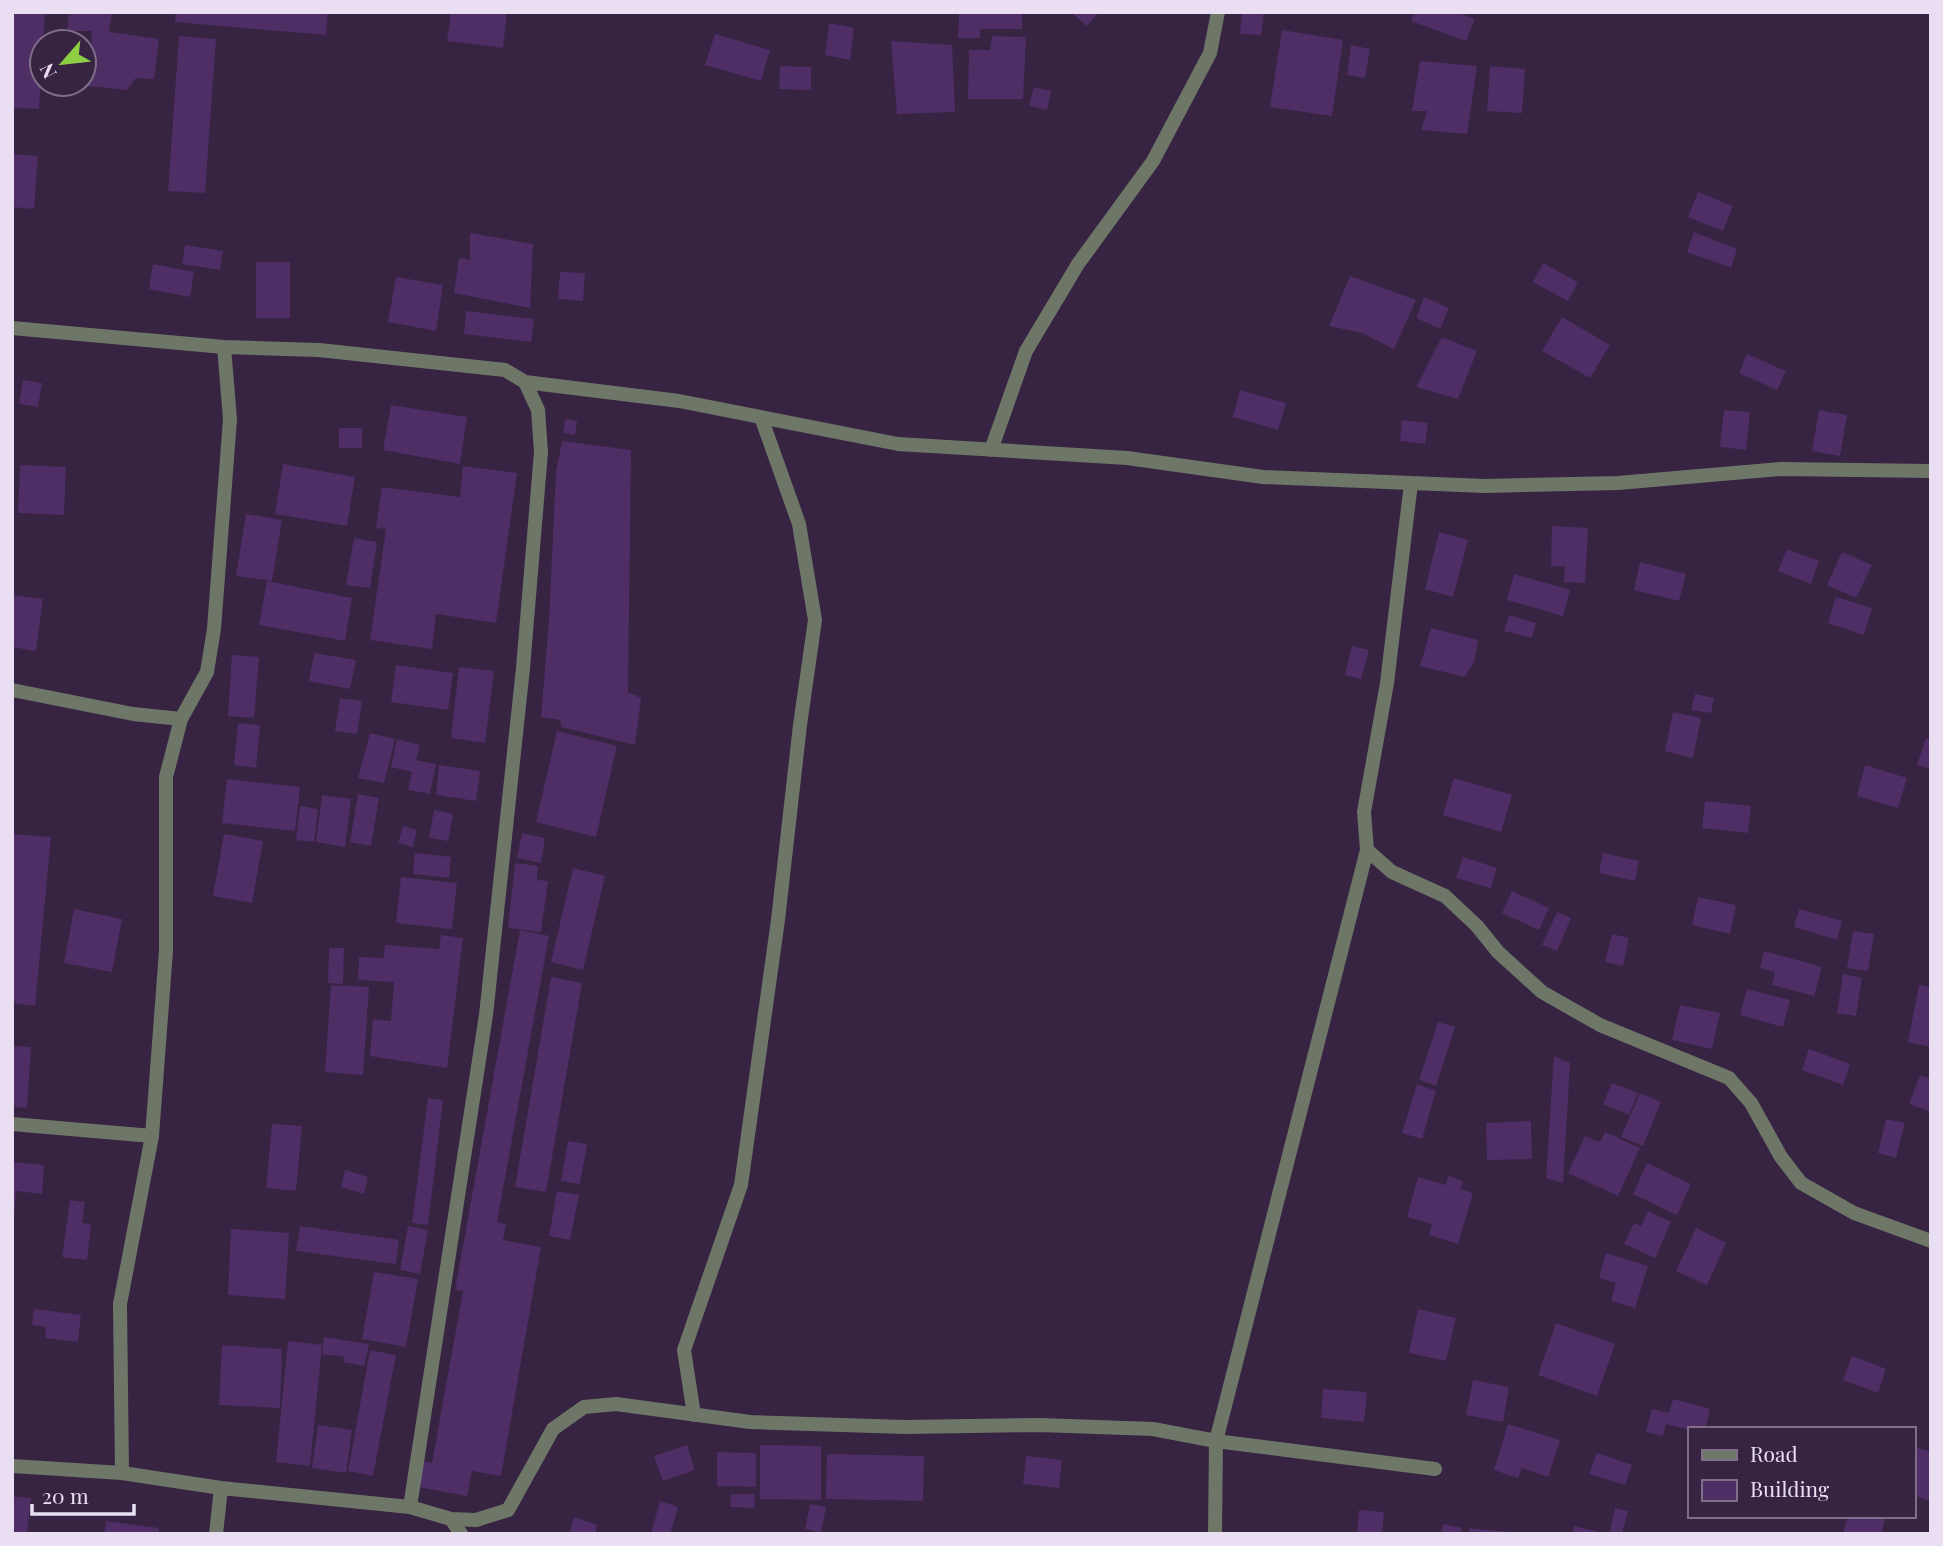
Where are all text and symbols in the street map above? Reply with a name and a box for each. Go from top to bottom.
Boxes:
north arrow [28,28,98,98]
text: N [32,59,62,84]
legend [1688,1427,1915,1518]
text: Road [1750,1439,1798,1467]
scale bar [32,1472,133,1516]
text: Building [1750,1474,1829,1502]
text: 20 m [42,1481,89,1509]

